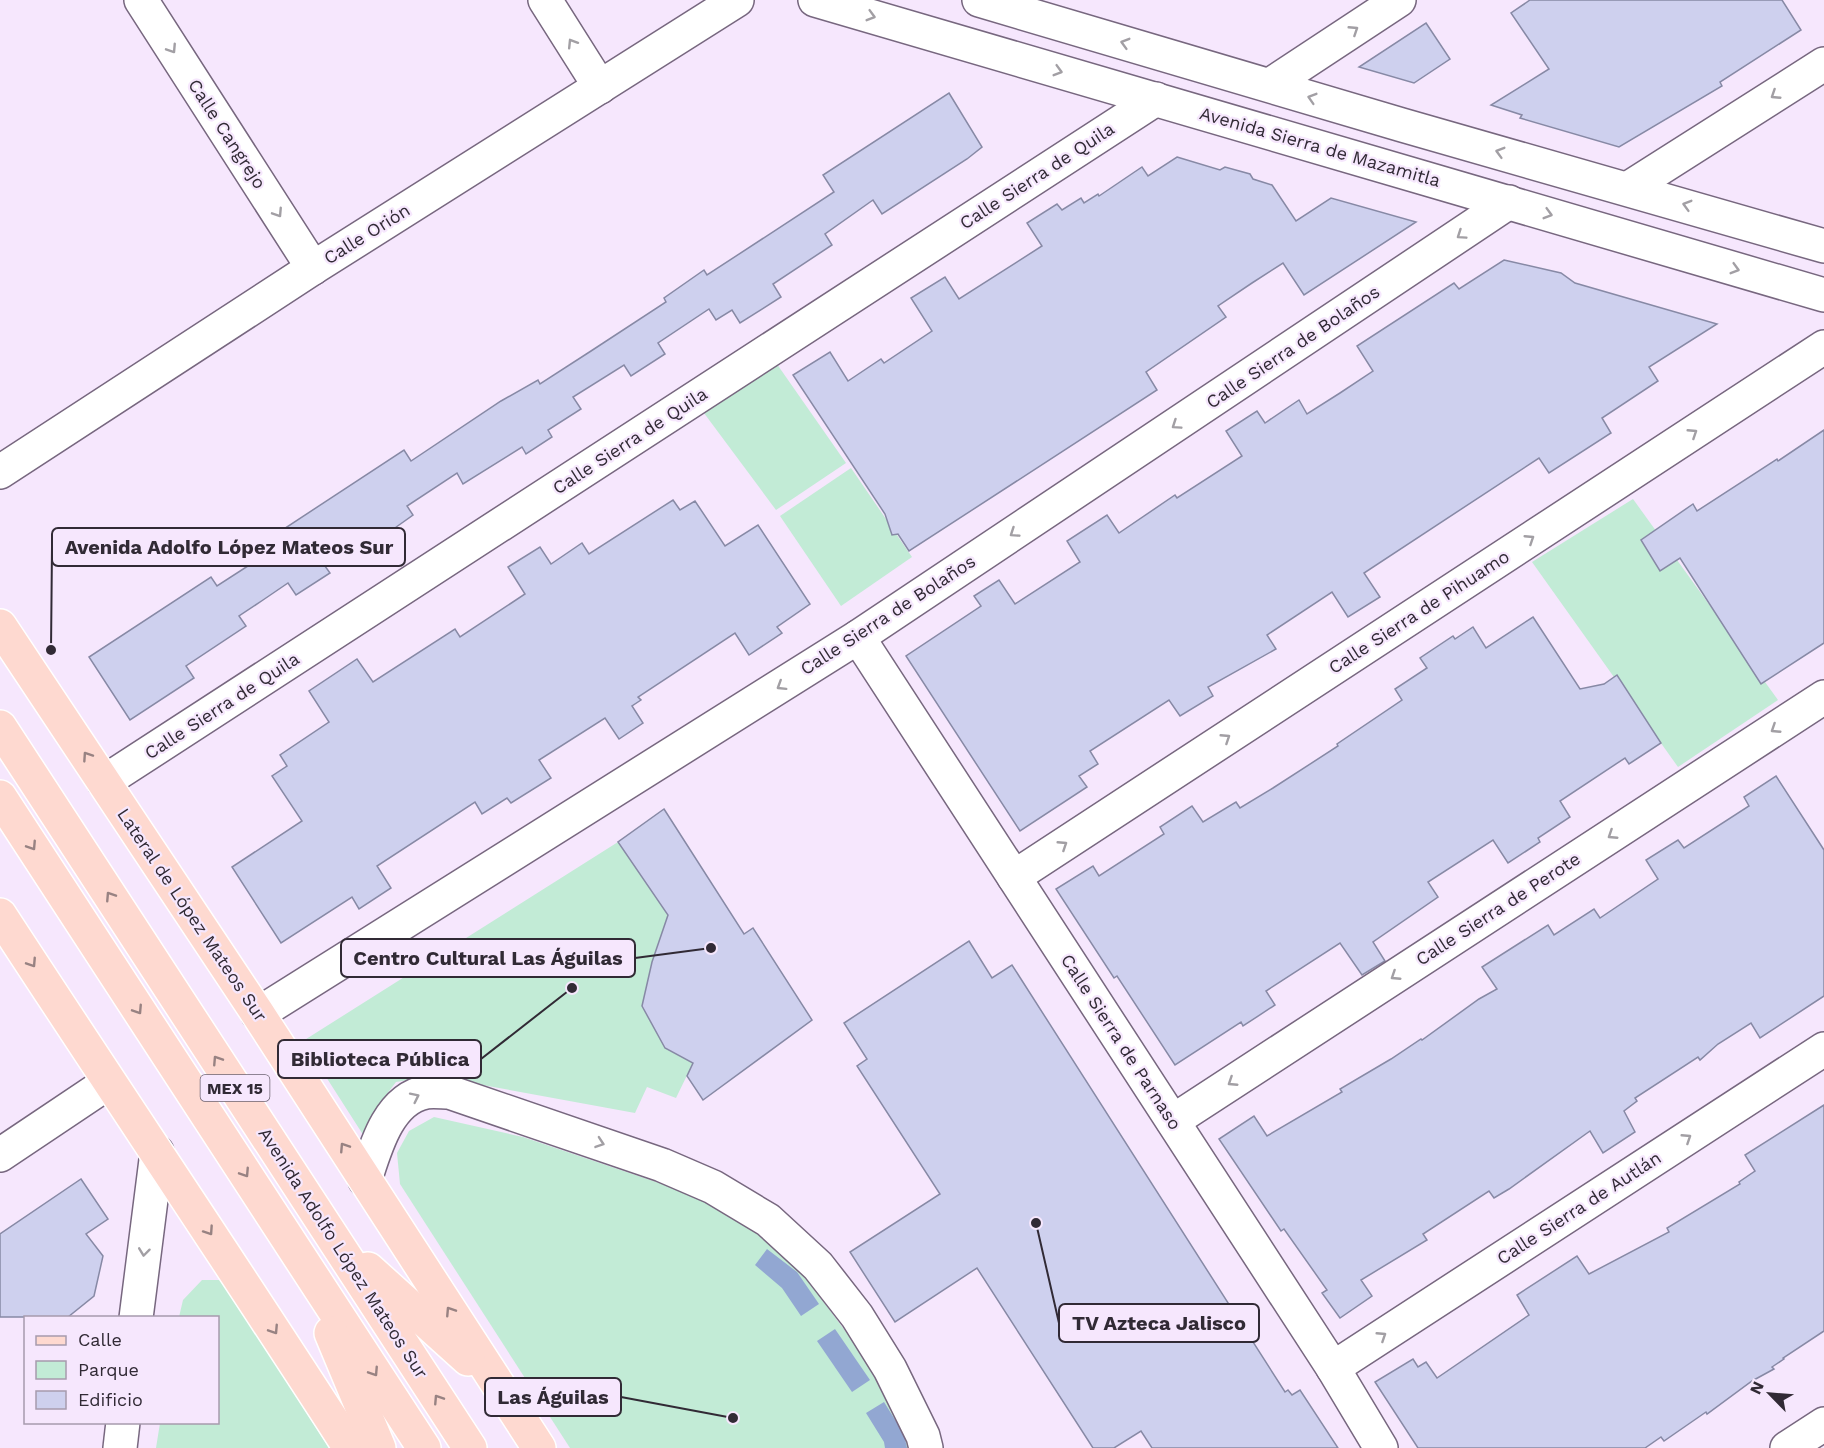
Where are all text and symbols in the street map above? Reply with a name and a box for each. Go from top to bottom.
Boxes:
one-way arrow [865,9,876,21]
one-way arrow [1347,26,1358,37]
one-way arrow [1120,38,1131,50]
one-way arrow [568,39,580,49]
one-way arrow [165,43,177,53]
one-way arrow [1052,64,1063,76]
street label: Calle Cangrejo [184,75,271,192]
one-way arrow [1771,88,1782,99]
one-way arrow [1308,93,1318,105]
street label: Avenida Sierra de Mazamitla [1197,102,1443,191]
street label: Calle Sierra de Quila [956,118,1118,233]
one-way arrow [1495,147,1506,159]
street label: Calle Orión [320,199,414,268]
one-way arrow [1682,200,1692,213]
one-way arrow [270,207,281,218]
one-way arrow [1542,207,1553,219]
one-way arrow [1456,228,1467,239]
one-way arrow [1729,262,1740,274]
street label: Calle Sierra de Bolaños [1202,281,1383,412]
street label: Calle Sierra de Quila [549,383,711,498]
one-way arrow [1172,417,1183,428]
one-way arrow [1687,428,1697,440]
one-way arrow [1010,526,1021,537]
callout: Avenida Adolfo López Mateos Sur [52,528,405,566]
text: Avenida Adolfo López Mateos Sur [65,535,394,559]
one-way arrow [1524,535,1534,547]
street label: Calle Sierra de Pihuamo [1325,545,1513,678]
street label: Calle Sierra de Bolaños [796,550,979,679]
street label: Calle Sierra de Quila [141,648,303,763]
one-way arrow [776,678,787,689]
one-way arrow [1771,721,1781,733]
one-way arrow [1220,734,1230,746]
one-way arrow [82,752,94,762]
street label: Lateral de López Mateos Sur [113,804,272,1025]
one-way arrow [1607,828,1618,839]
one-way arrow [25,839,36,850]
one-way arrow [1056,841,1067,852]
street label: Calle Sierra de Perote [1412,848,1584,970]
one-way arrow [107,892,118,903]
callout: Centro Cultural Las Águilas [341,939,635,977]
text: Centro Cultural Las Águilas [353,946,623,970]
street label: Calle Sierra de Parnaso [1057,950,1186,1133]
one-way arrow [25,957,36,968]
one-way arrow [1391,969,1402,980]
one-way arrow [131,1003,142,1014]
callout: Biblioteca Pública [278,1040,481,1078]
text: Biblioteca Pública [291,1047,470,1071]
one-way arrow [213,1056,224,1067]
road number: MEX 15 [200,1075,270,1101]
one-way arrow [1228,1075,1238,1087]
one-way arrow [409,1092,420,1104]
street label: Avenida Adolfo López Mateos Sur [254,1123,432,1382]
one-way arrow [1680,1134,1691,1145]
one-way arrow [594,1136,605,1149]
one-way arrow [340,1143,351,1154]
street label: Calle Sierra de Autlán [1493,1147,1665,1268]
one-way arrow [238,1166,249,1177]
one-way arrow [202,1225,214,1235]
one-way arrow [139,1247,151,1256]
callout: TV Azteca Jalisco [1059,1304,1259,1342]
one-way arrow [445,1307,457,1317]
text: TV Azteca Jalisco [1072,1311,1246,1335]
legend [24,1316,219,1424]
one-way arrow [267,1323,278,1334]
text: Calle [78,1329,122,1350]
one-way arrow [1376,1331,1386,1343]
text: Parque [78,1359,139,1380]
north arrow [1740,1364,1800,1424]
one-way arrow [367,1365,378,1376]
callout: Las Águilas [485,1378,621,1416]
text: N [1746,1378,1768,1397]
text: Las Águilas [497,1385,609,1409]
text: Edificio [78,1389,143,1410]
one-way arrow [434,1395,445,1406]

